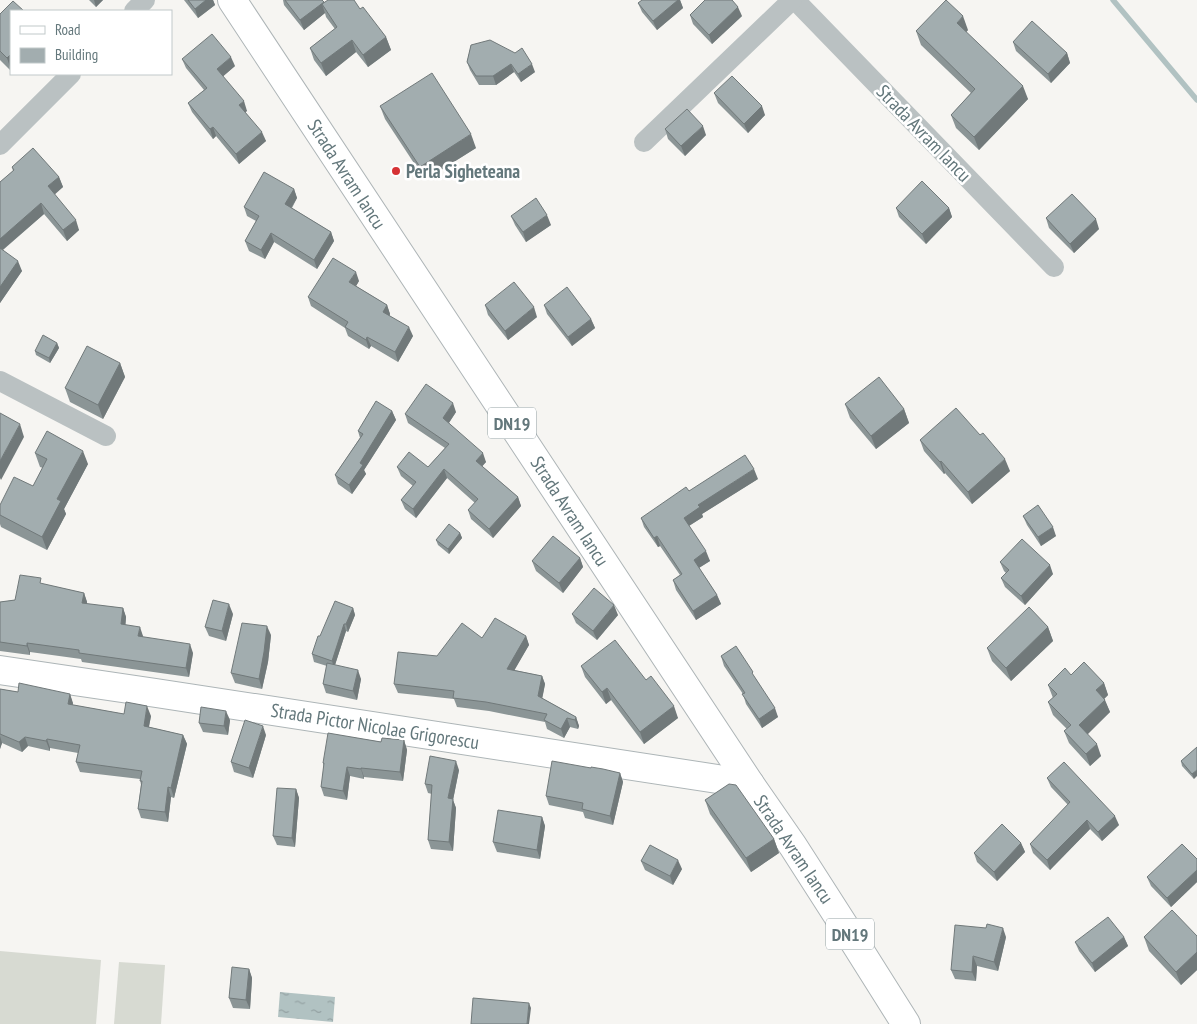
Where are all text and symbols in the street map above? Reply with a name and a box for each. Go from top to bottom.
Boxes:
legend [10,10,172,75]
text: Road [55,20,81,39]
text: Building [55,45,98,64]
street label: Strada Avram Iancu [872,79,976,187]
street label: Strada Avram Iancu [303,115,391,233]
place label: Perla Sigheteana [406,159,520,183]
marker: Perla Sigheteana [390,165,402,177]
road number: DN19 [488,408,536,438]
street label: Strada Avram Iancu [526,452,614,570]
street label: Strada Pictor Nicolae Grigorescu [269,698,481,754]
street label: Strada Avram Iancu [749,790,839,908]
road number: DN19 [826,919,874,950]

